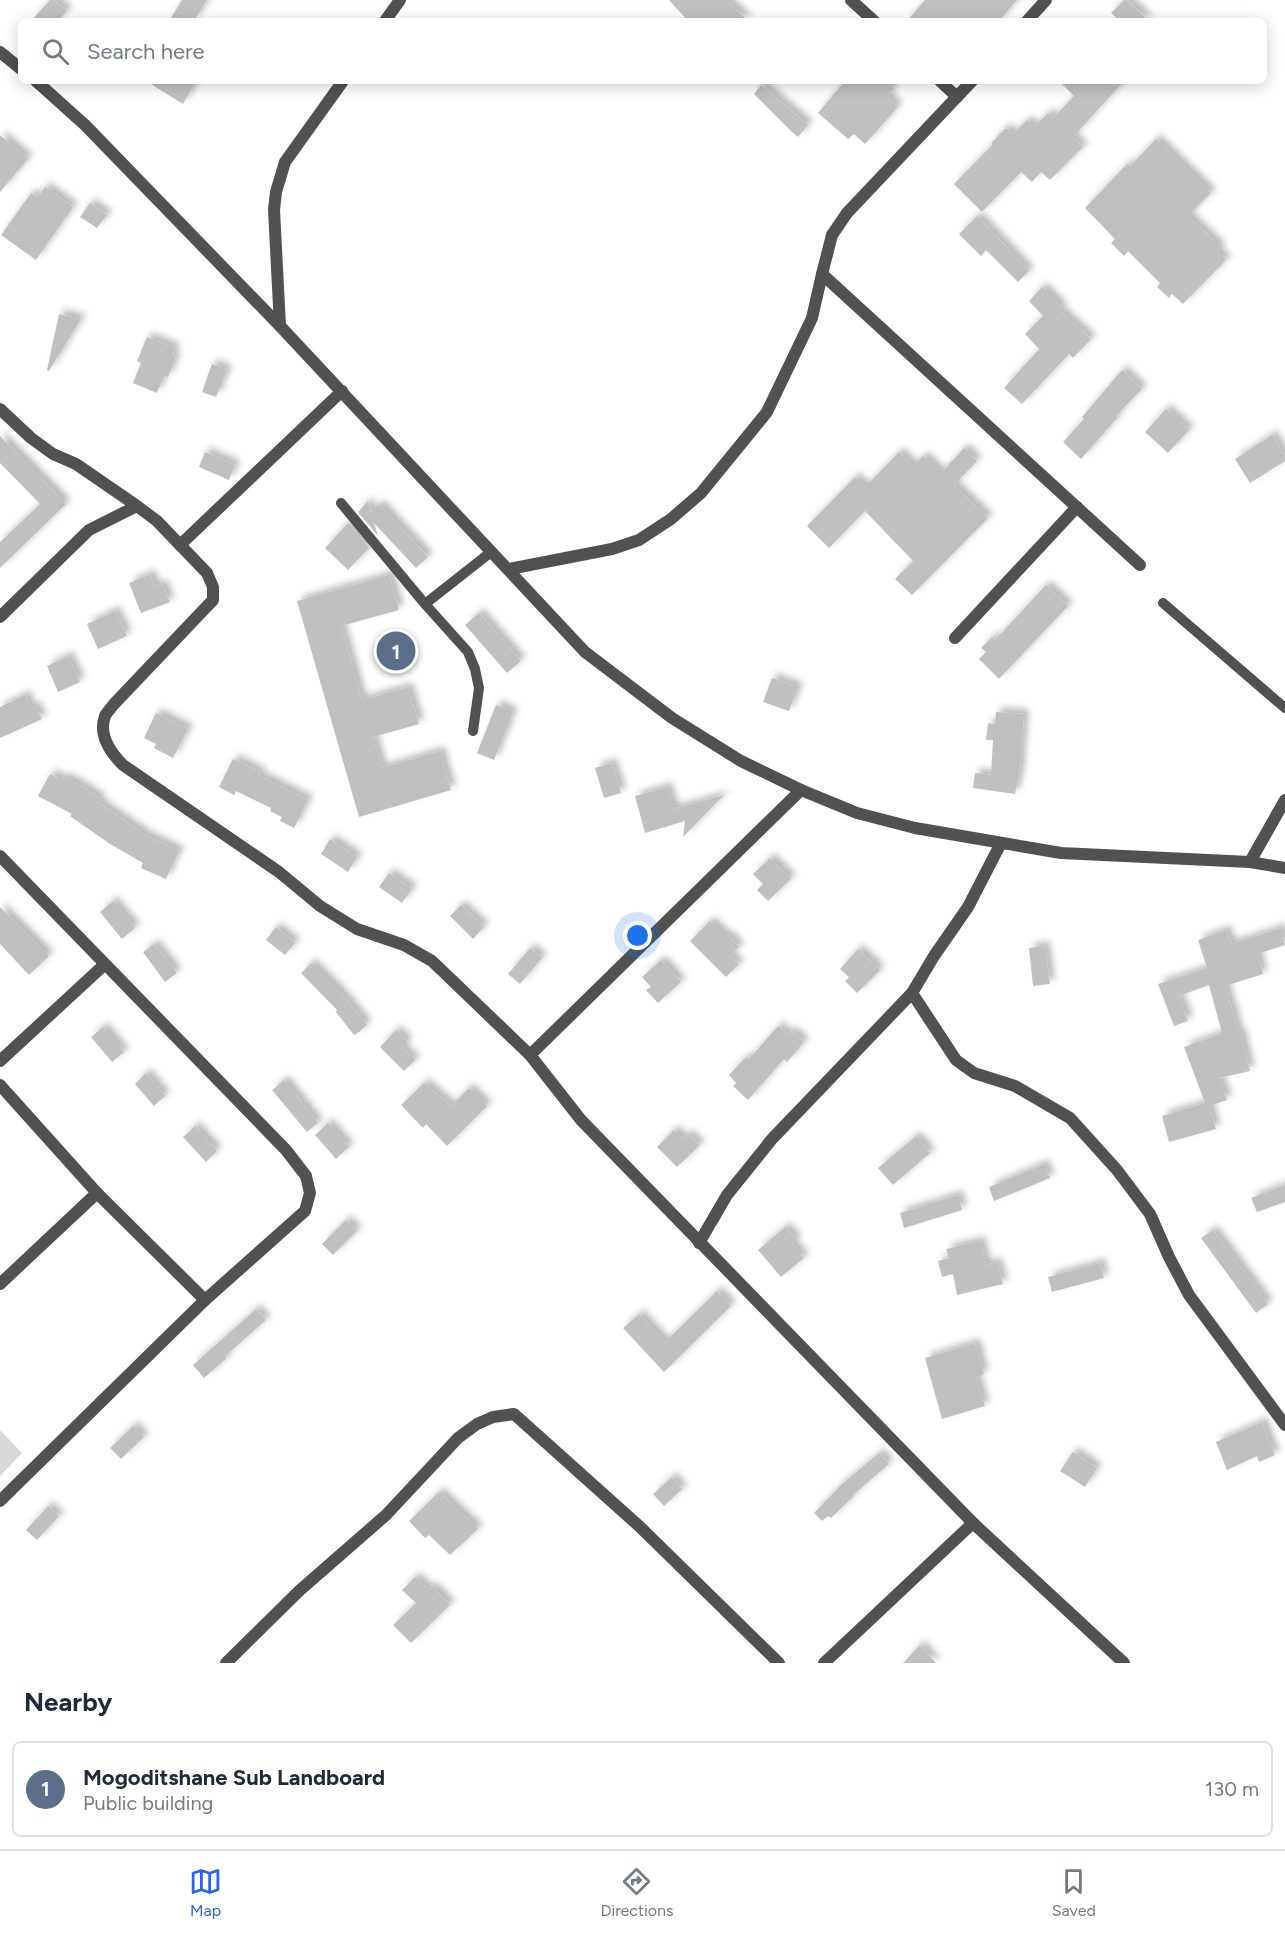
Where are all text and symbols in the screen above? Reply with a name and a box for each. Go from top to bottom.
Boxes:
search box [18,18,1267,84]
icon: search [39,35,72,68]
text: Search here [87,38,205,65]
pin: 1 [376,628,416,674]
your location [623,921,652,950]
text: Nearby [24,1686,112,1718]
text: Mogoditshane Sub Landboard [83,1764,385,1791]
text: 1 [41,1777,50,1801]
text: 130 m [1205,1777,1259,1801]
text: Public building [83,1791,213,1815]
tab: Map [189,1865,222,1920]
tab: Directions [600,1865,673,1920]
tab: Saved [1052,1865,1096,1920]

